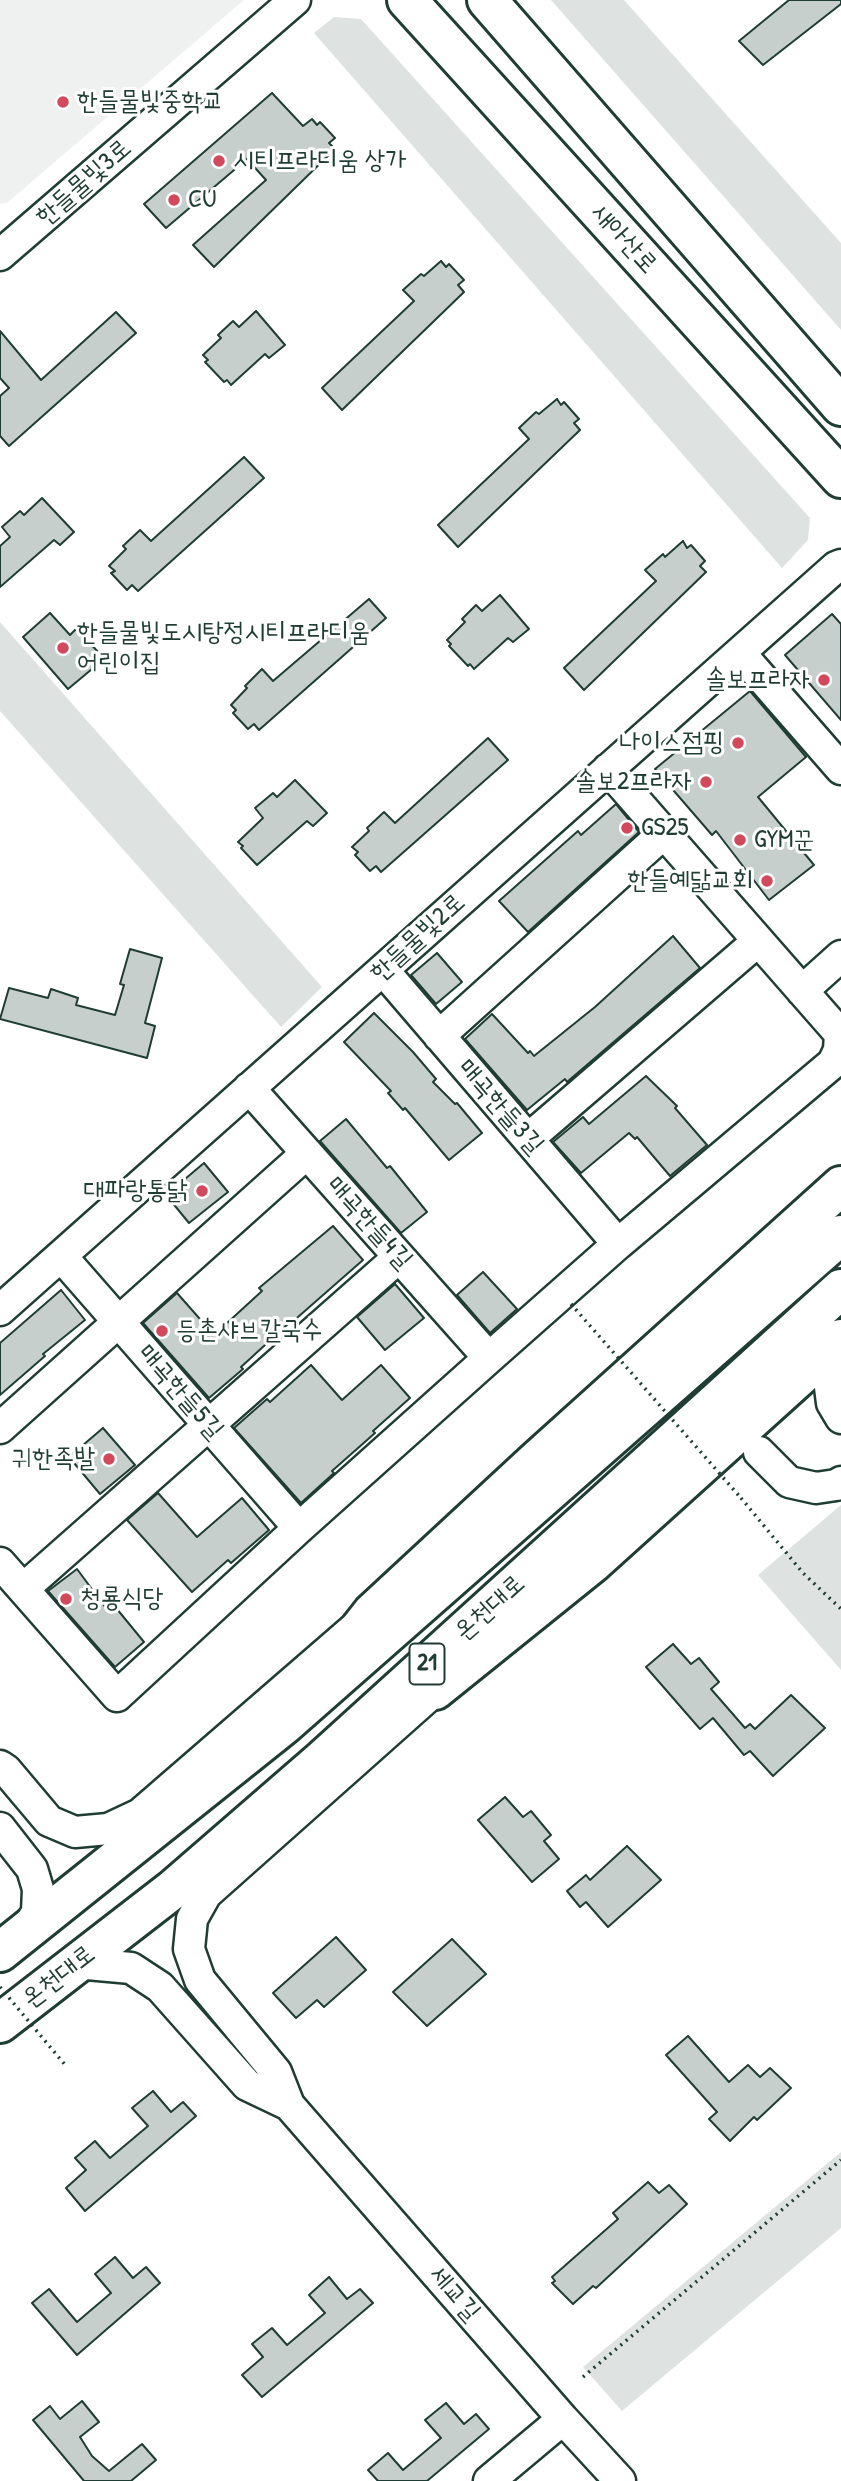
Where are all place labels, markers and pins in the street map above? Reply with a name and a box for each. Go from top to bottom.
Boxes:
place label: 한들물빛중학교 [77,86,223,118]
marker: 한들물빛중학교 [55,94,71,110]
place label: 시티프라디움 상가 [233,145,406,177]
marker: 시티프라디움 상가 [211,153,227,169]
place label: CU [188,184,217,216]
marker: CU [166,192,182,208]
place label: 한들물빛도시탕정시티프라디움 어린이집 [77,617,370,678]
marker: 한들물빛도시탕정시티프라디움 어린이집 [55,640,71,656]
place label: 솔보프라자 [705,664,810,696]
marker: 솔보프라자 [816,672,832,688]
place label: 나이스점핑 [619,727,724,759]
marker: 나이스점핑 [730,735,746,751]
place label: 솔보2프라자 [575,766,692,798]
marker: 솔보2프라자 [698,774,714,790]
place label: GS25 [641,812,689,844]
marker: GS25 [619,820,635,836]
place label: GYM꾼 [754,824,814,856]
marker: GYM꾼 [732,832,748,848]
place label: 한들예닮교회 [627,865,753,897]
marker: 한들예닮교회 [759,873,775,889]
place label: 대파랑통닭 [83,1175,188,1207]
marker: 대파랑통닭 [194,1183,210,1199]
place label: 등촌샤브칼국수 [176,1315,322,1347]
marker: 등촌샤브칼국수 [154,1323,170,1339]
place label: 귀한족발 [11,1443,95,1475]
marker: 귀한족발 [101,1451,117,1467]
place label: 청룡식당 [80,1583,164,1615]
marker: 청룡식당 [58,1591,74,1607]

